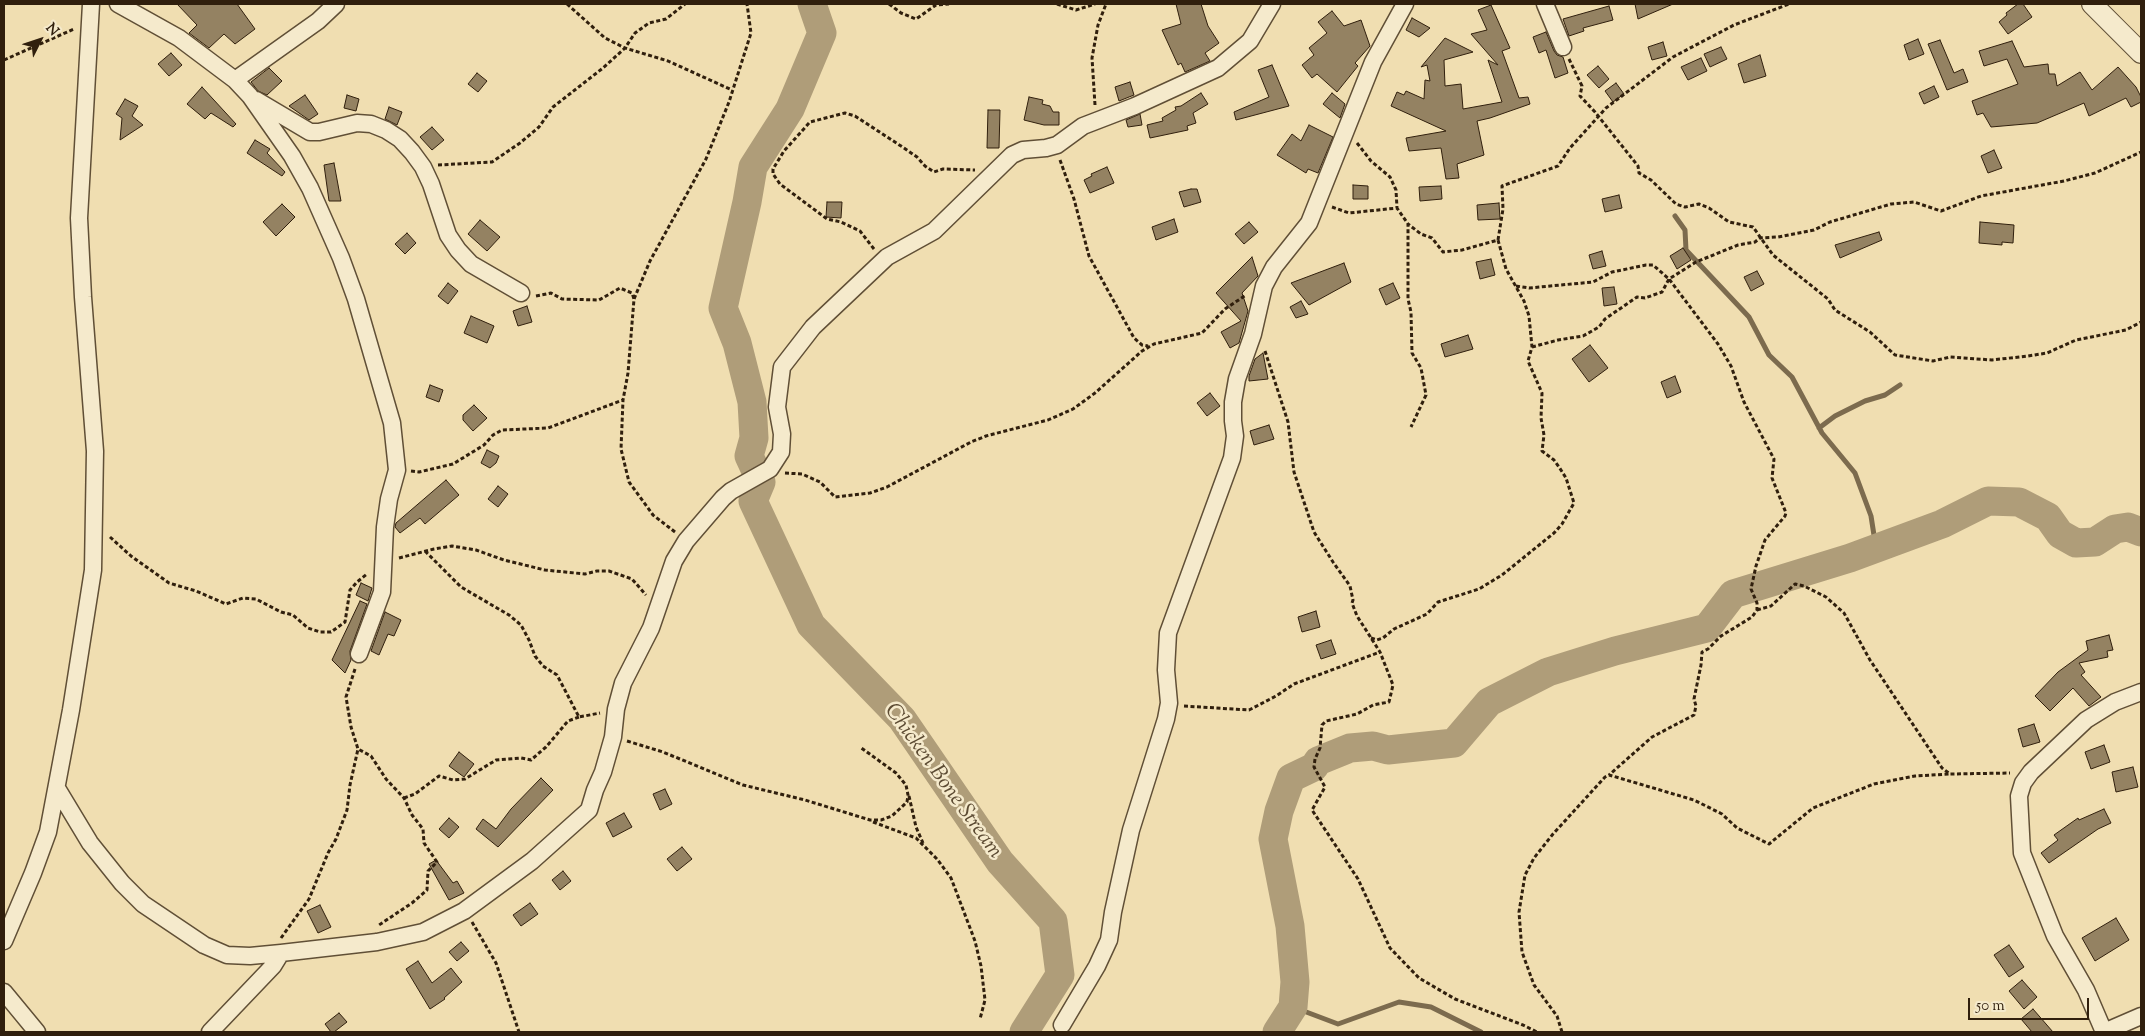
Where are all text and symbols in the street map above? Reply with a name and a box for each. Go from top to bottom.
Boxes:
north arrow [15,15,65,65]
text: N [40,19,63,41]
water label: Chicken Bone Stream [877,699,1007,865]
scale bar [1970,988,2091,1020]
text: 50 m [1976,996,2005,1017]

